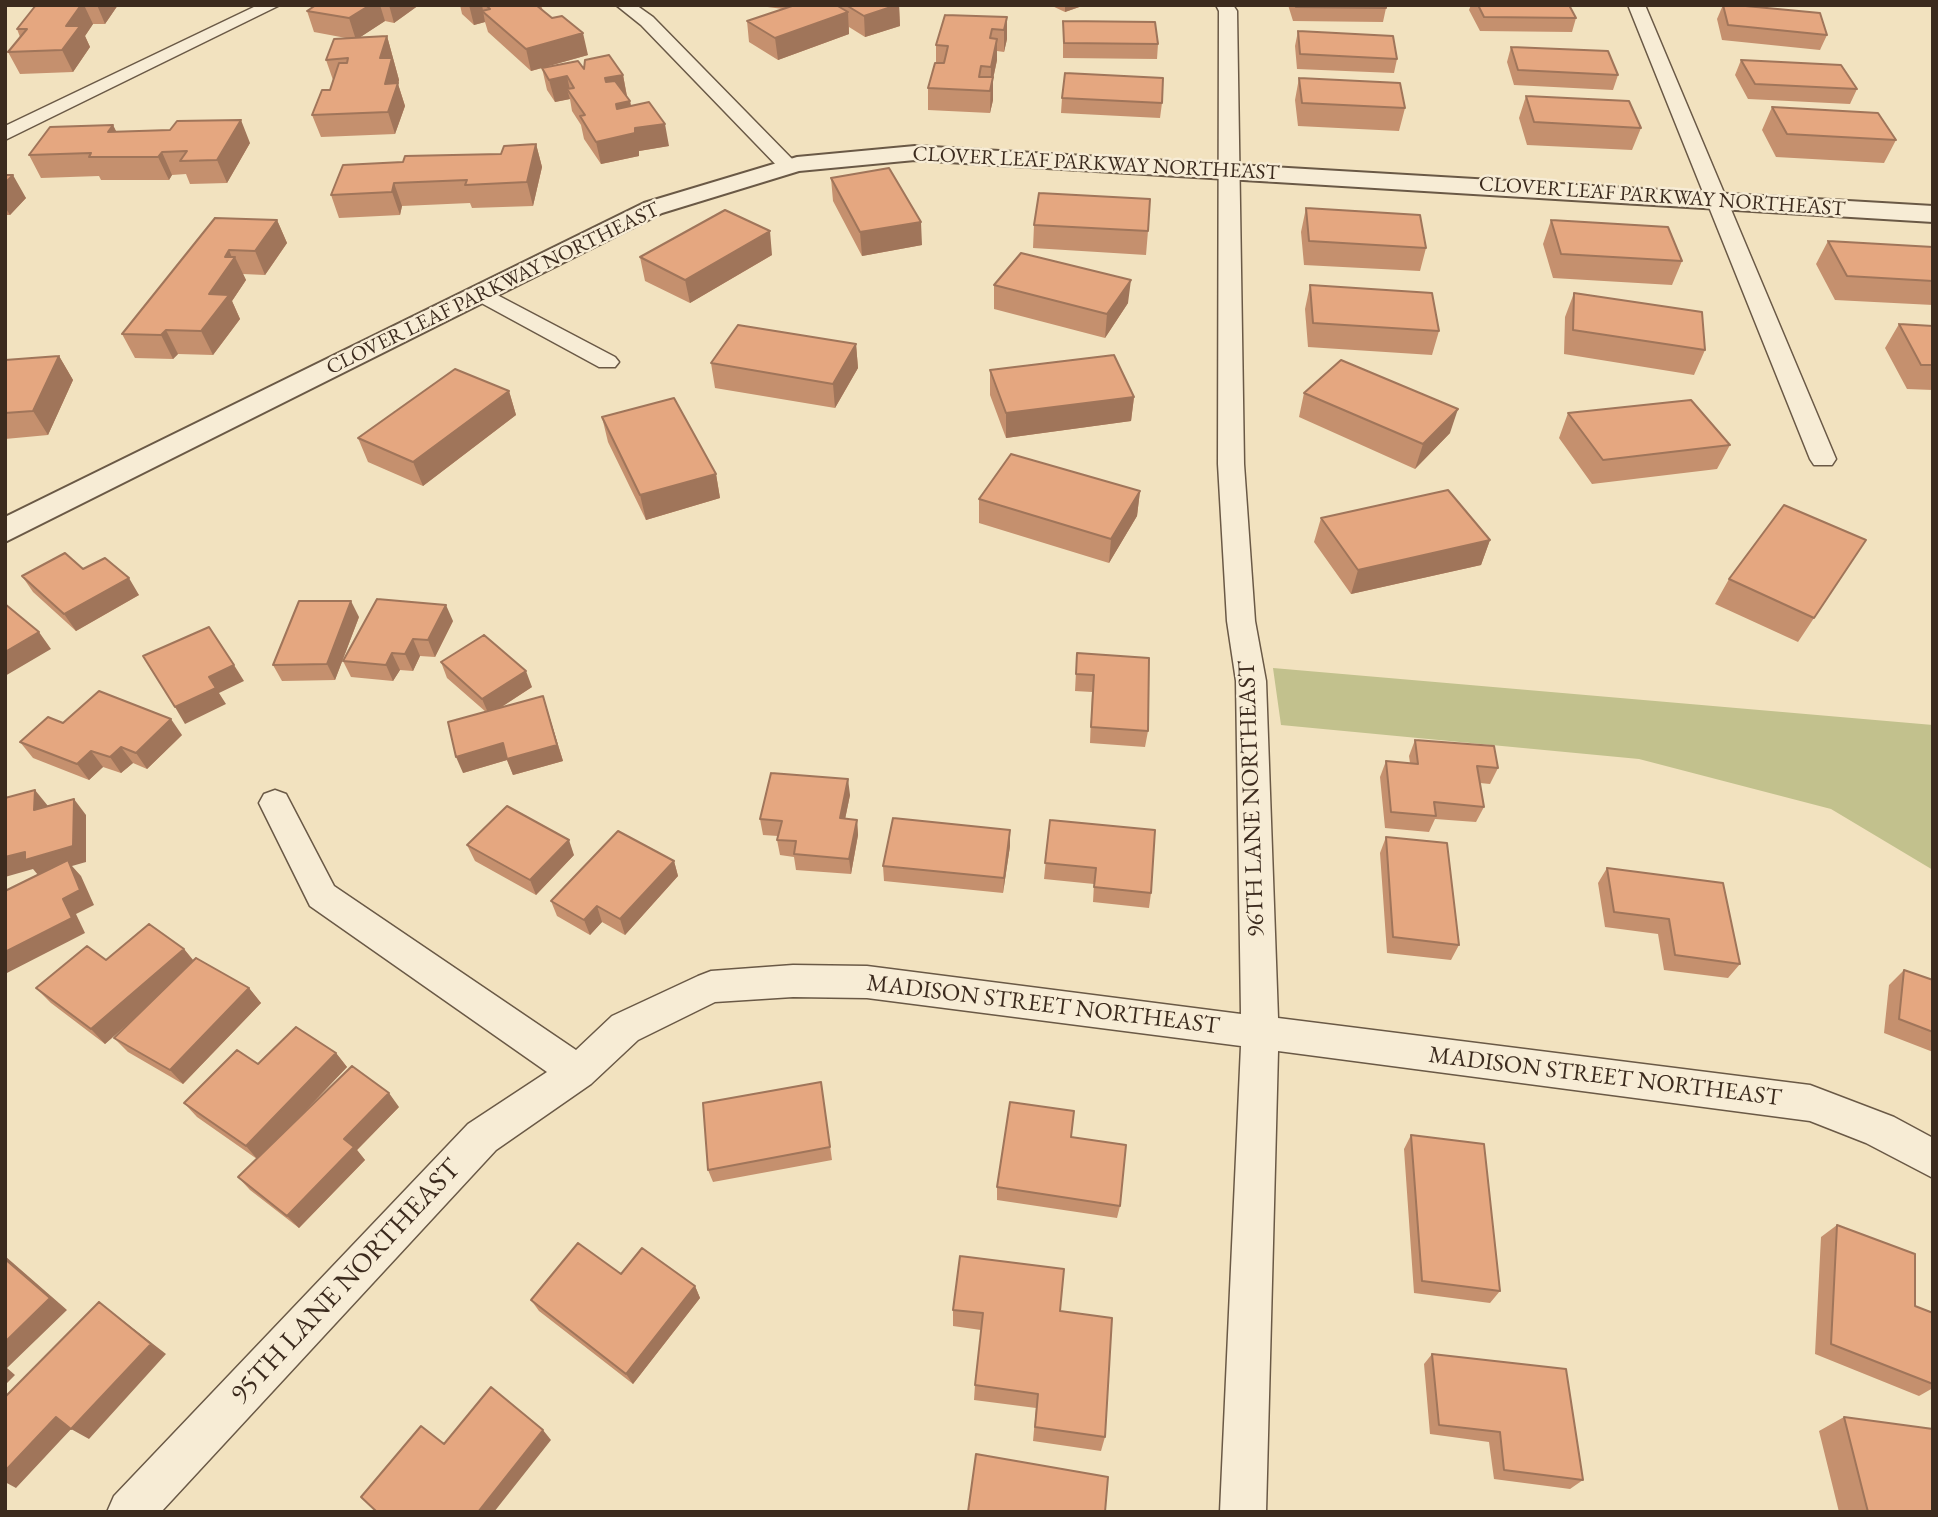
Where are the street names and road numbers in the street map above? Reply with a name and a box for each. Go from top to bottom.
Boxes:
street label: CLOVER LEAF PARKWAY NORTHEAST [912,142,1280,186]
street label: CLOVER LEAF PARKWAY NORTHEAST [1478,172,1846,222]
street label: CLOVER LEAF PARKWAY NORTHEAST [322,197,664,381]
street label: 96TH LANE NORTHEAST [1233,660,1271,938]
street label: MADISON STREET NORTHEAST [865,969,1221,1041]
street label: MADISON STREET NORTHEAST [1427,1041,1783,1113]
street label: 95TH LANE NORTHEAST [224,1153,468,1411]

